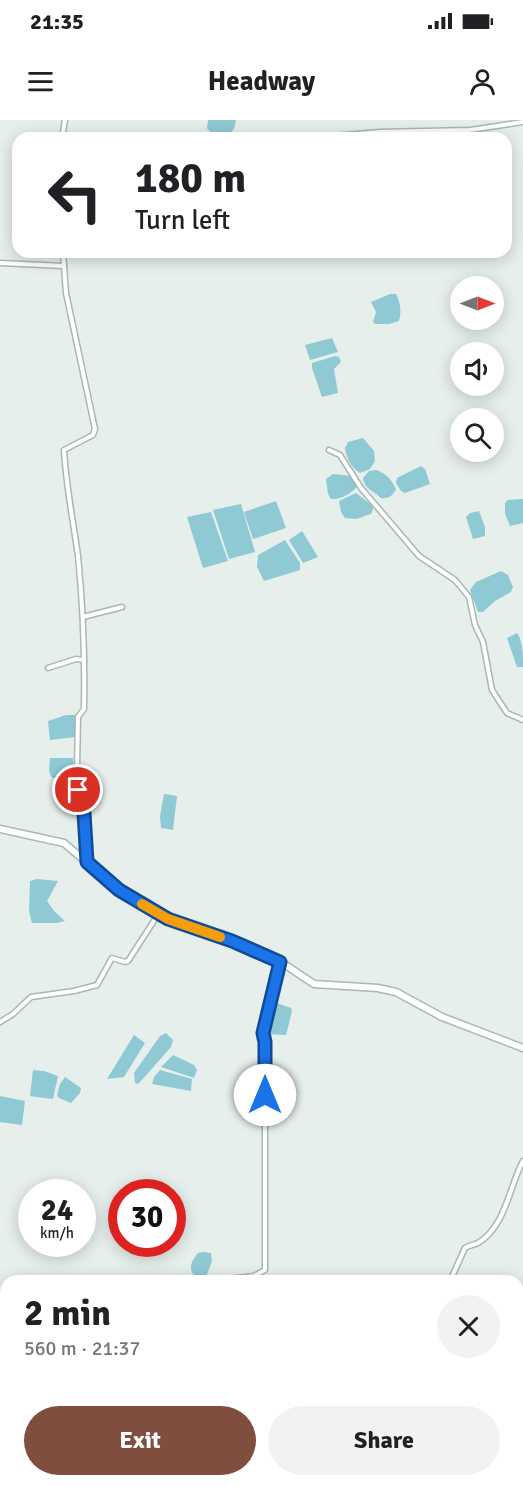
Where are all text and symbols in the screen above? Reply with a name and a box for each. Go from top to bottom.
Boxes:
text: 21:35 [30,8,84,35]
icon: menu [24,65,57,98]
text: Headway [208,65,315,98]
icon: person [466,65,499,98]
text: 180 m [135,153,246,204]
icon: left [36,156,114,234]
text: Turn left [135,204,230,237]
north arrow [450,276,504,330]
map controls [450,276,504,462]
button: sound [450,342,504,396]
button: search [450,408,504,462]
pin [52,764,103,815]
icon: arrive [61,773,94,806]
position arrow [233,1063,297,1127]
speed limit sign: 30 [108,1179,186,1257]
text: 24 [41,1192,73,1229]
text: km/h [40,1224,74,1242]
text: 2 min [24,1291,111,1336]
button: close [437,1295,500,1358]
text: 560 m · 21:37 [24,1336,140,1361]
button: Exit [24,1406,256,1475]
button: Share [268,1406,500,1475]

